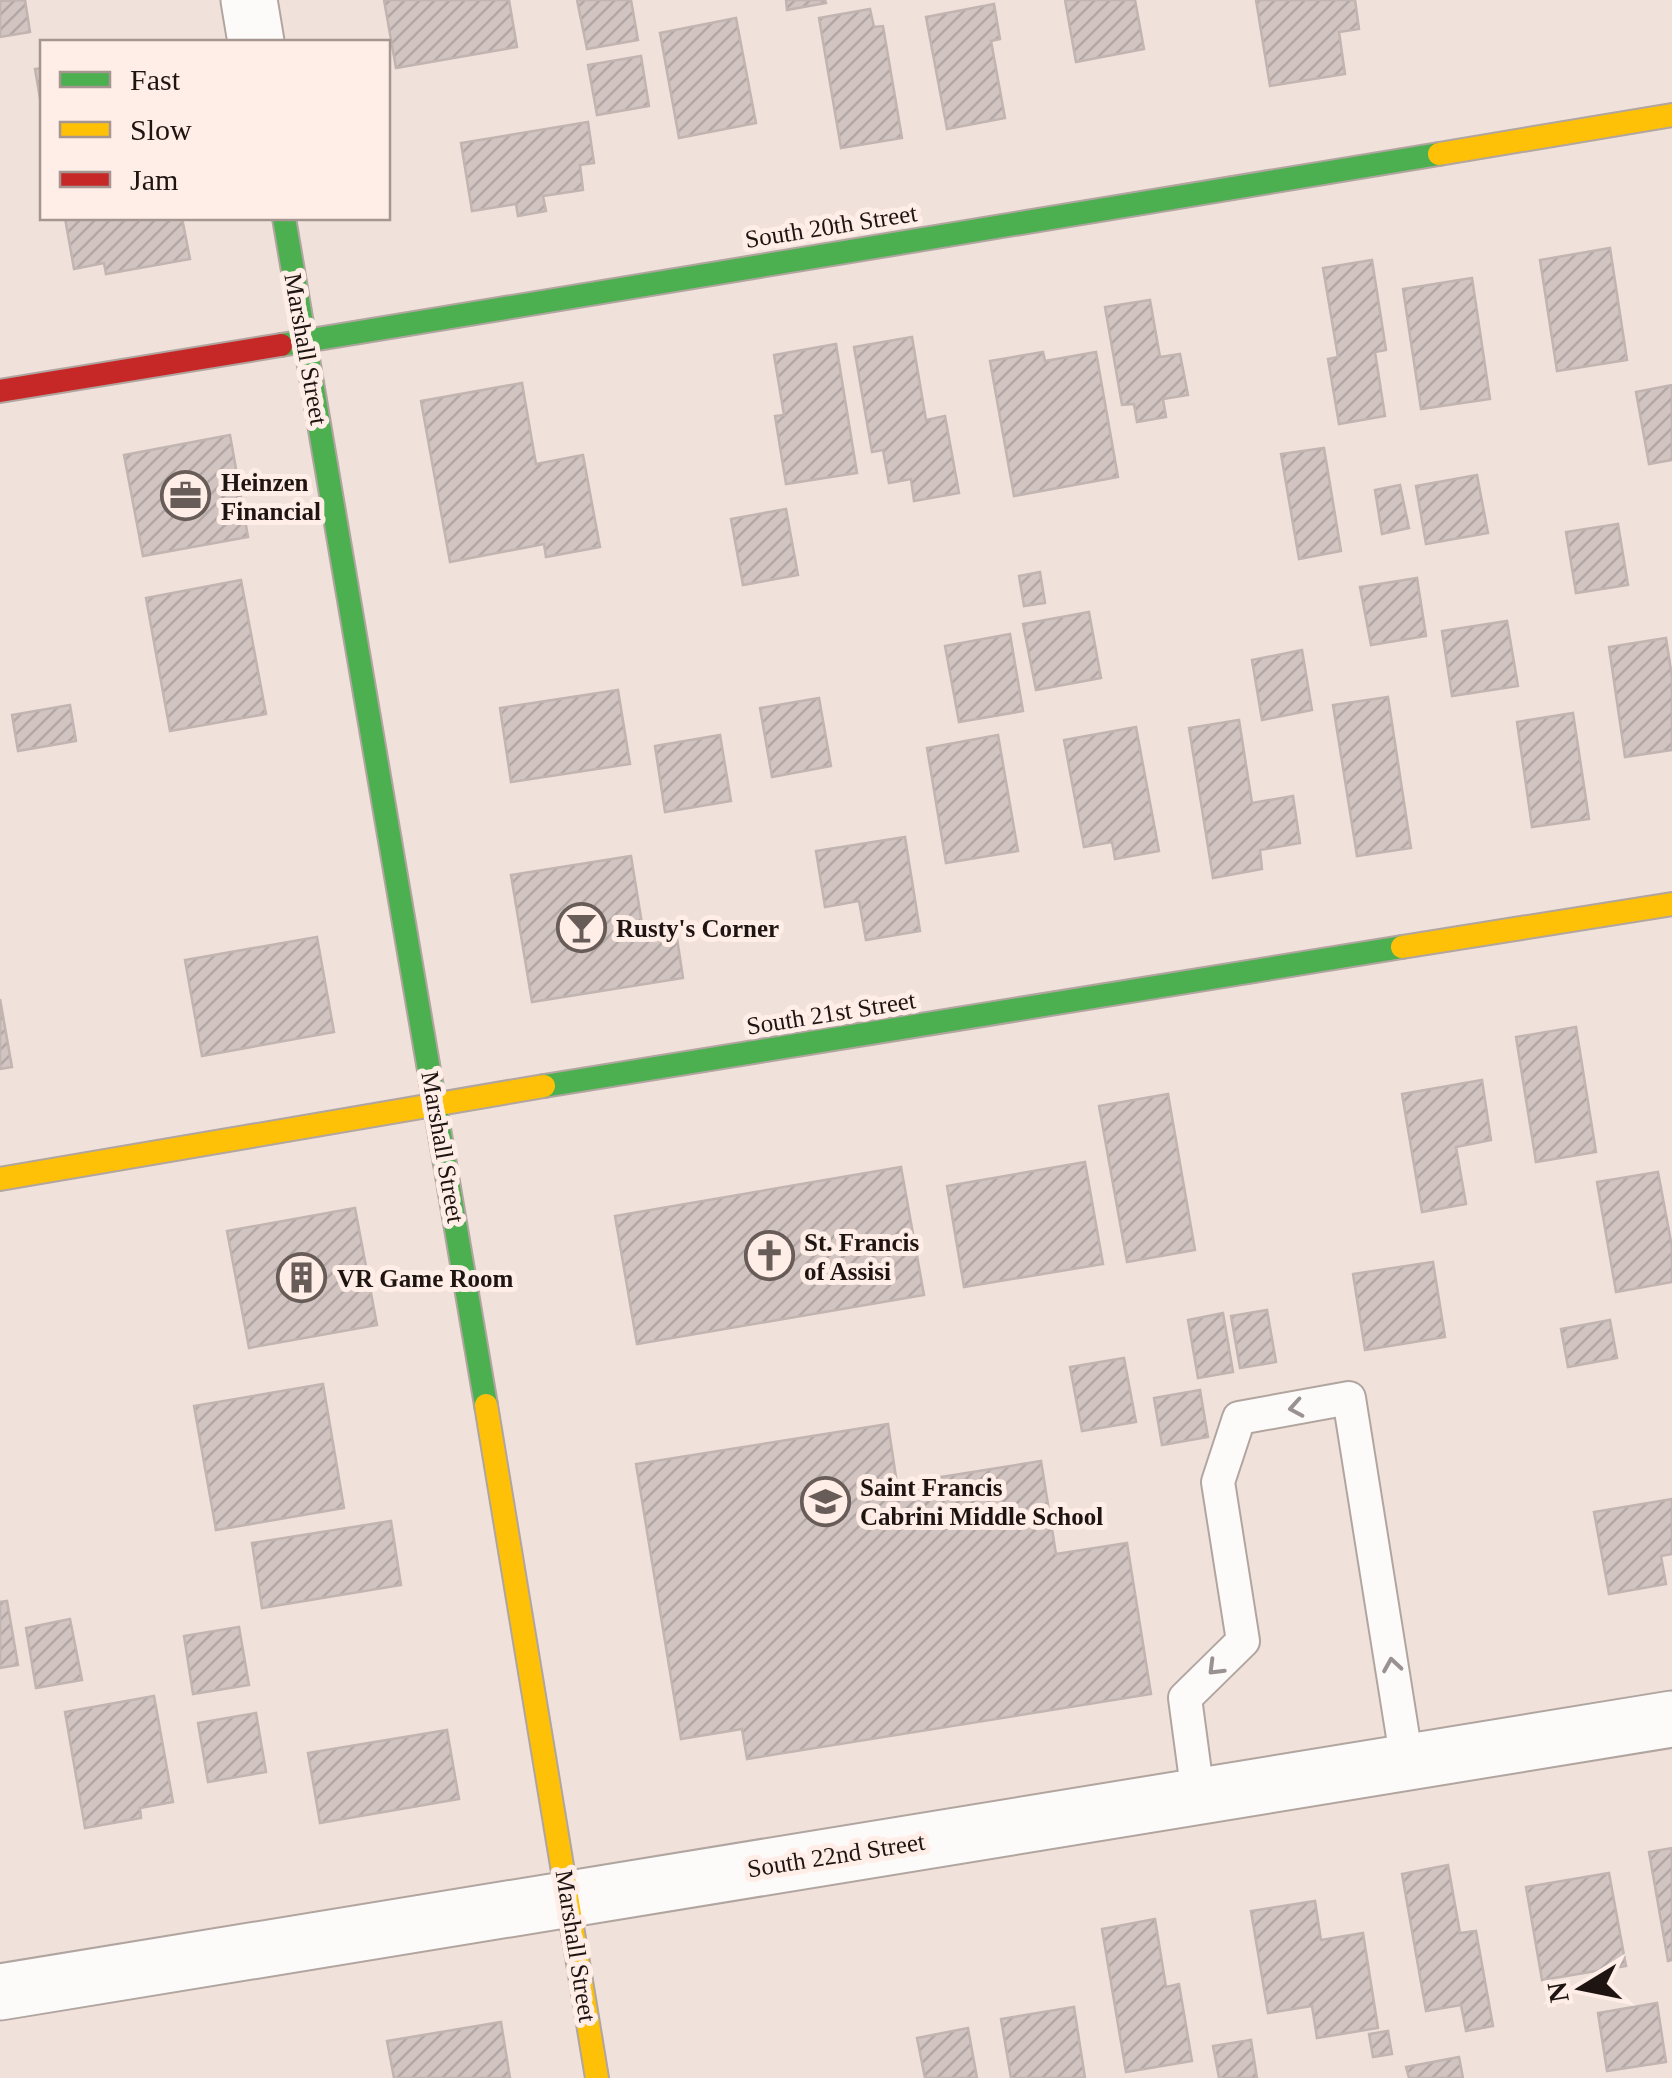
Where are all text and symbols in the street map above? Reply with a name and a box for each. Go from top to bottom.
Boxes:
legend [40,40,390,220]
text: Fast [130,63,181,96]
text: Slow [130,113,192,146]
text: Jam [130,163,178,196]
street label: South 20th Street [743,199,919,253]
street label: Marshall Street [279,271,333,427]
place label: Heinzen Financial [221,469,321,525]
office icon: Heinzen Financial [160,470,212,522]
bar icon: Rusty's Corner [555,902,607,954]
place label: Rusty's Corner [616,915,779,942]
street label: South 21st Street [745,986,918,1040]
street label: Marshall Street [416,1069,470,1225]
place label: St. Francis of Assisi [804,1229,920,1285]
church icon: St. Francis of Assisi [743,1230,795,1282]
building icon: VR Game Room [276,1252,328,1304]
place label: VR Game Room [337,1265,514,1292]
one-way arrow [1288,1396,1305,1417]
place label: Saint Francis Cabrini Middle School [860,1474,1103,1530]
school or university icon: Saint Francis Cabrini Middle School [799,1475,851,1527]
one-way arrow [1209,1657,1227,1675]
one-way arrow [1382,1657,1403,1674]
street label: South 22nd Street [745,1828,927,1882]
street label: Marshall Street [551,1868,601,2024]
north arrow [1532,1938,1632,2038]
text: N [1541,1980,1575,2005]

